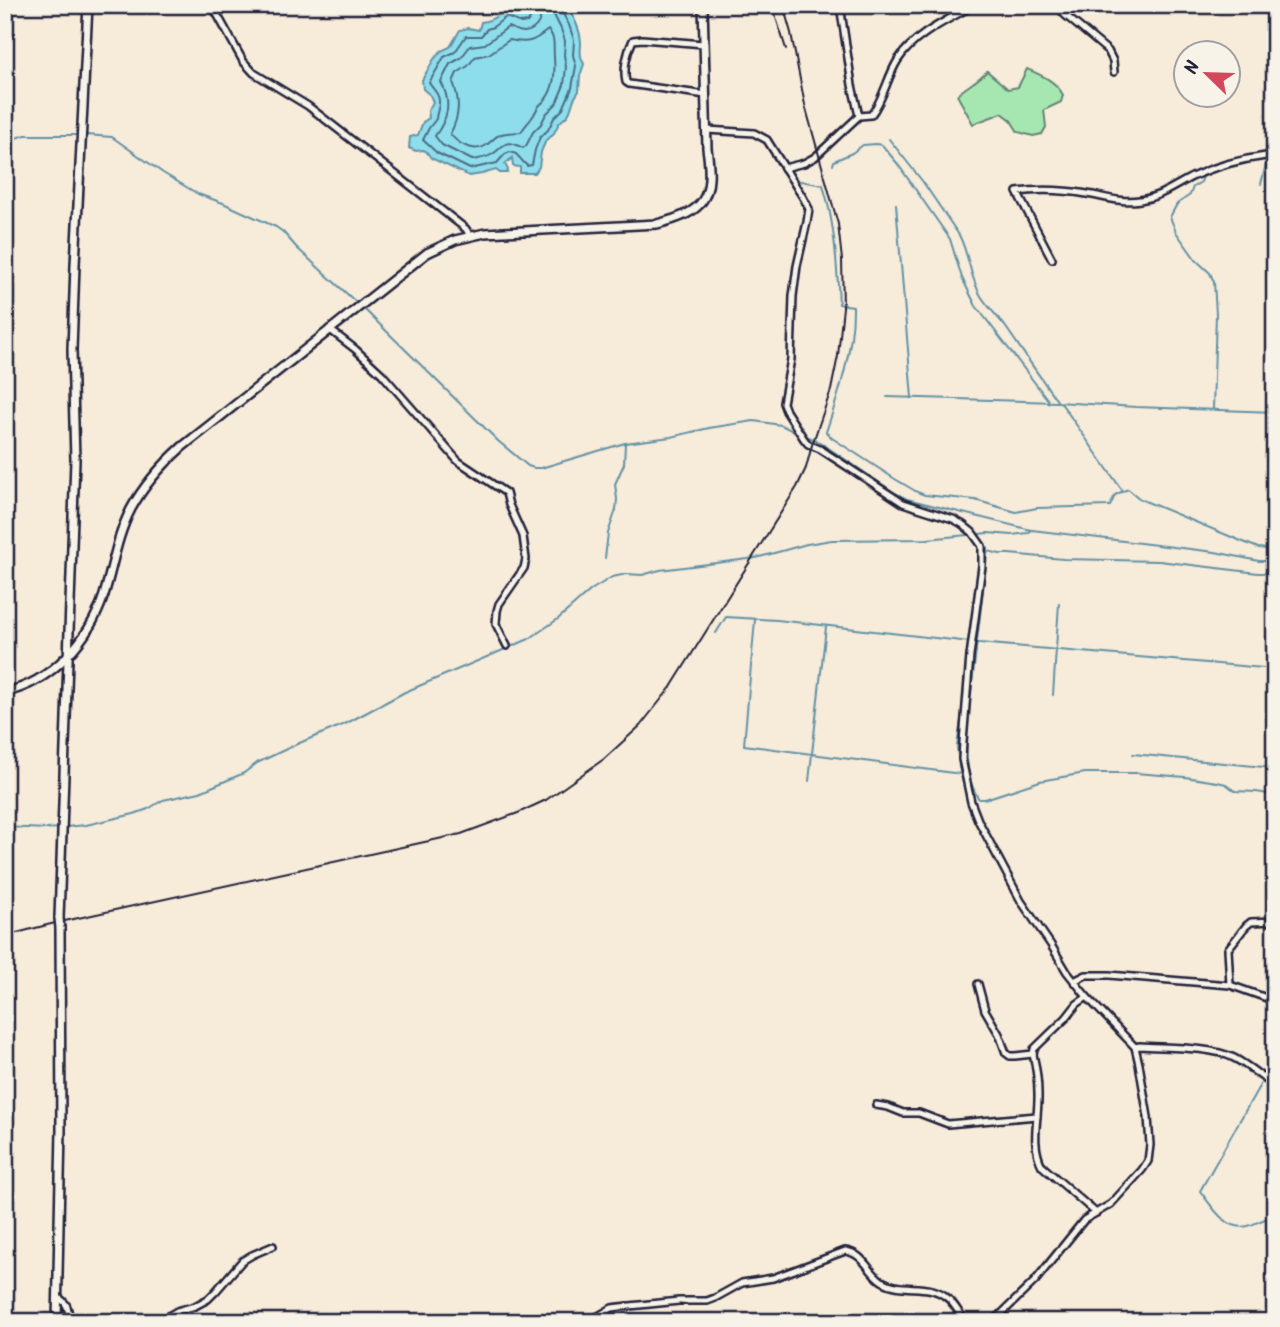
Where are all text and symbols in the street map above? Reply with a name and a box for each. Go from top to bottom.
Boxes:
north arrow [1172,38,1242,108]
text: N [1177,57,1209,80]

